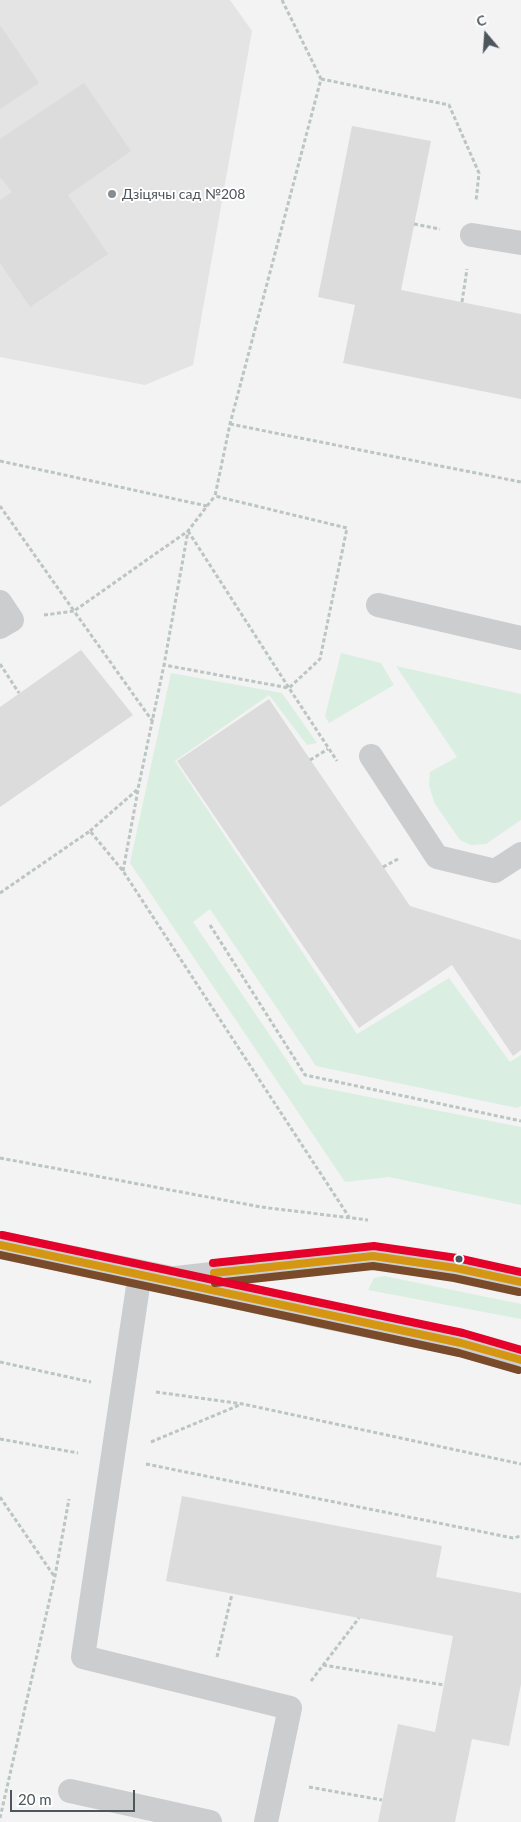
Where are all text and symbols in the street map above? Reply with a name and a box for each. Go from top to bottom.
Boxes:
north arrow [461,10,511,60]
text: С [474,11,488,30]
place label: Дзіцячы сад №208 [122,186,245,202]
marker: Дзіцячы сад №208 [106,188,118,200]
unlabelled marker [454,1254,464,1264]
scale bar [12,1780,138,1812]
text: 20 m [18,1790,52,1808]

